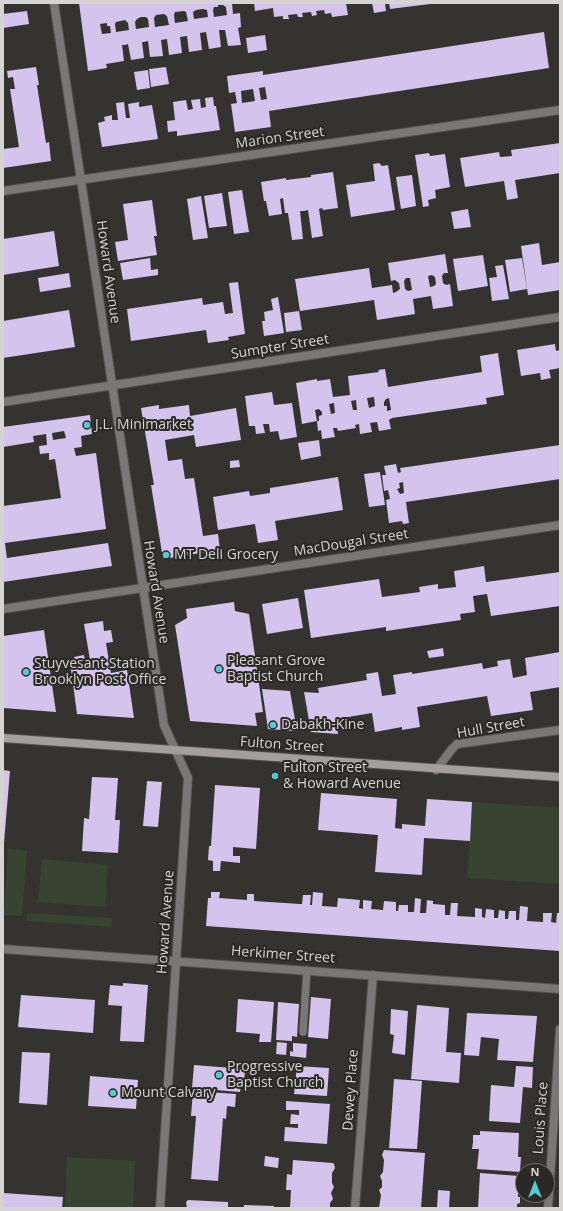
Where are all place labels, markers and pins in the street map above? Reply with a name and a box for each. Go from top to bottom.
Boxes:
place label: J.L. Minimarket [95,417,192,433]
marker: J.L. Minimarket [82,420,92,430]
place label: MT Deli Grocery [174,547,278,563]
marker: MT Deli Grocery [161,550,171,560]
place label: Pleasant Grove Baptist Church [227,653,325,686]
place label: Stuyvesant Station Brooklyn Post Office [34,656,166,688]
marker: Pleasant Grove Baptist Church [214,664,224,674]
marker: Stuyvesant Station Brooklyn Post Office [21,667,31,677]
place label: Dabakh-Kine [281,717,364,733]
marker: Dabakh-Kine [268,720,278,730]
place label: Fulton Street & Howard Avenue [283,760,401,792]
marker: Fulton Street & Howard Avenue [270,771,280,781]
place label: Progressive Baptist Church [227,1059,323,1092]
marker: Progressive Baptist Church [214,1070,224,1080]
place label: Mount Calvary [121,1085,215,1101]
marker: Mount Calvary [108,1088,118,1098]

